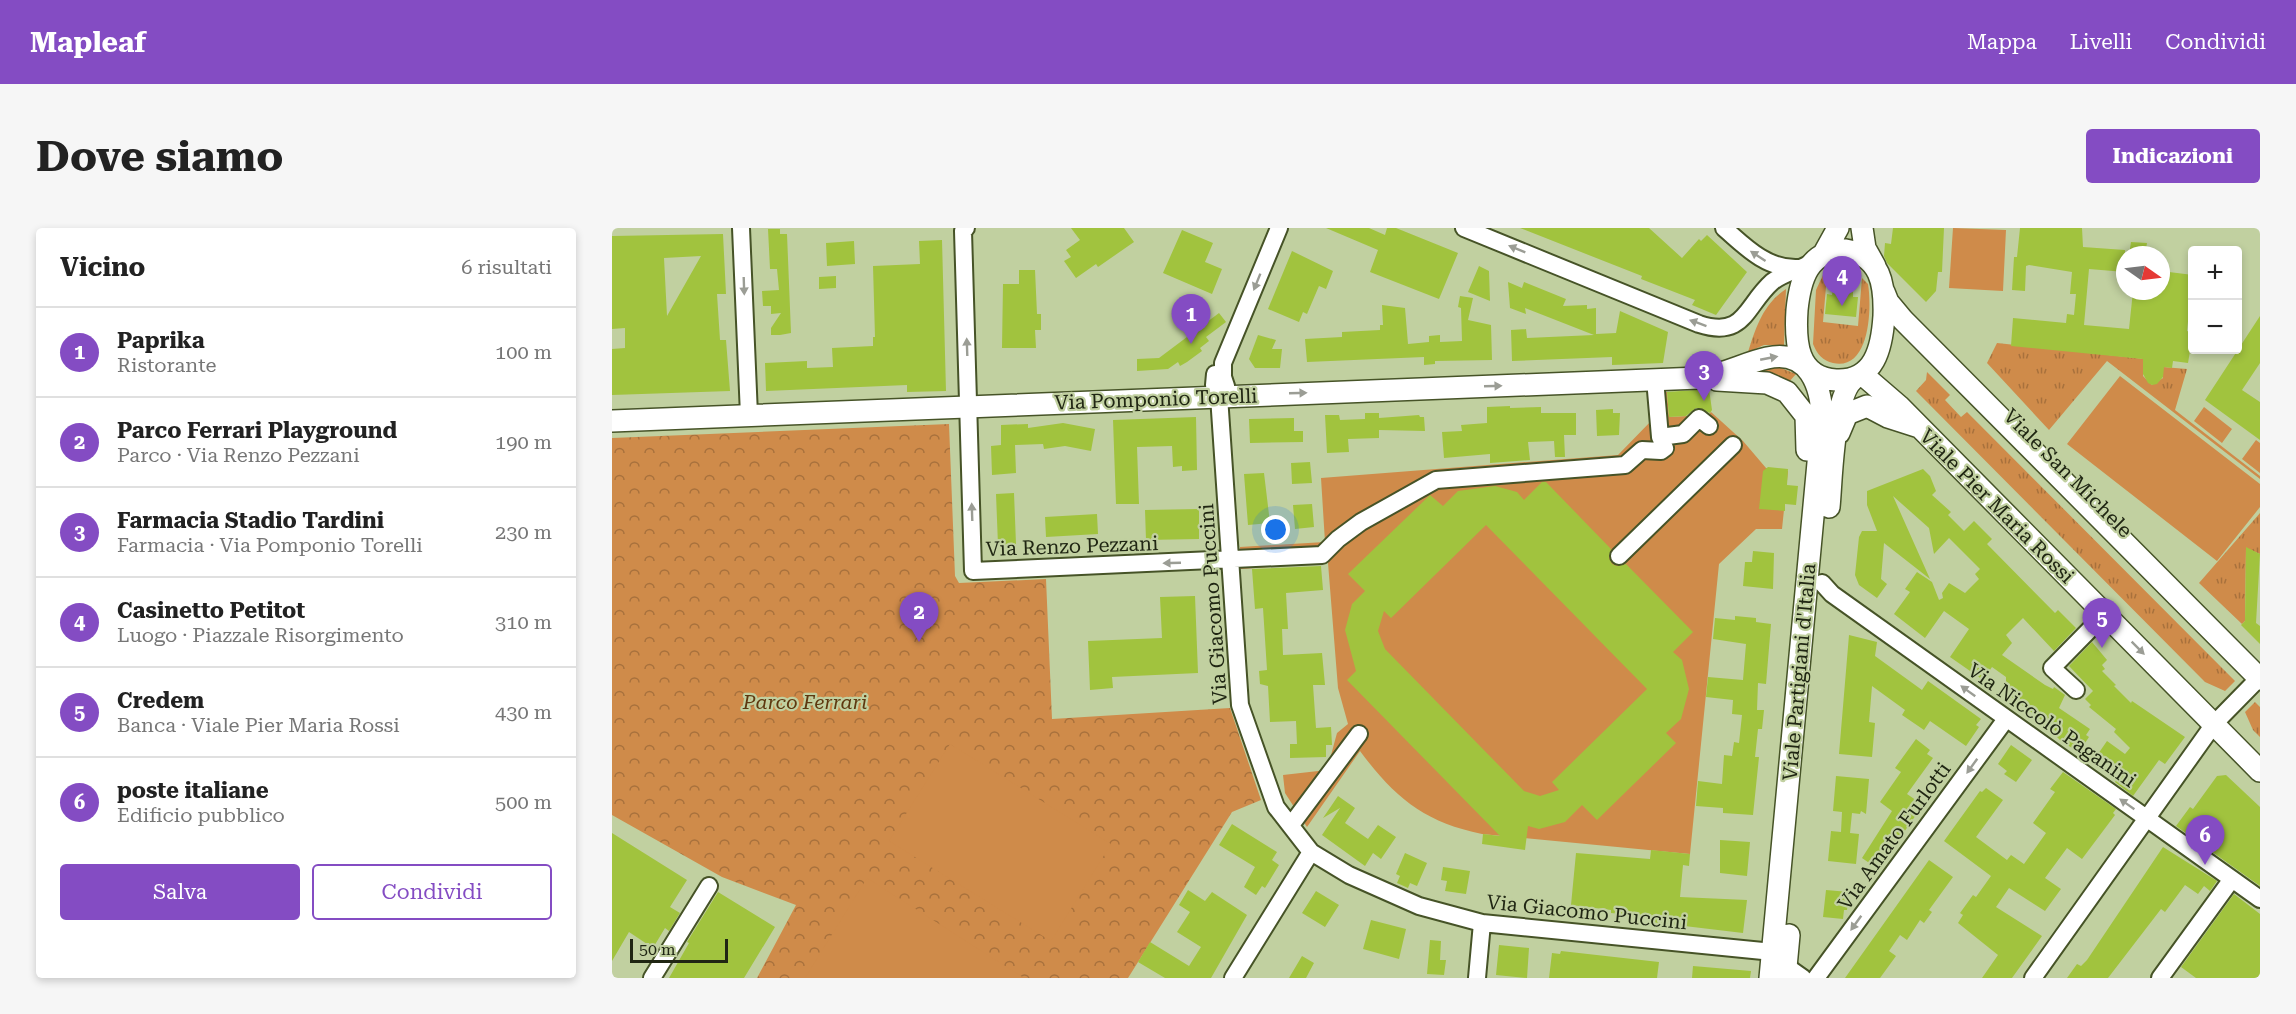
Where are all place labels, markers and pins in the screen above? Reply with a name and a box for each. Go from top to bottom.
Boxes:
pin: 4 [1822,256,1862,306]
pin: 1 [1172,294,1210,344]
pin: 3 [1684,352,1724,401]
pin: 2 [900,592,938,642]
pin: 5 [2082,598,2122,648]
pin: 6 [2186,816,2224,865]

